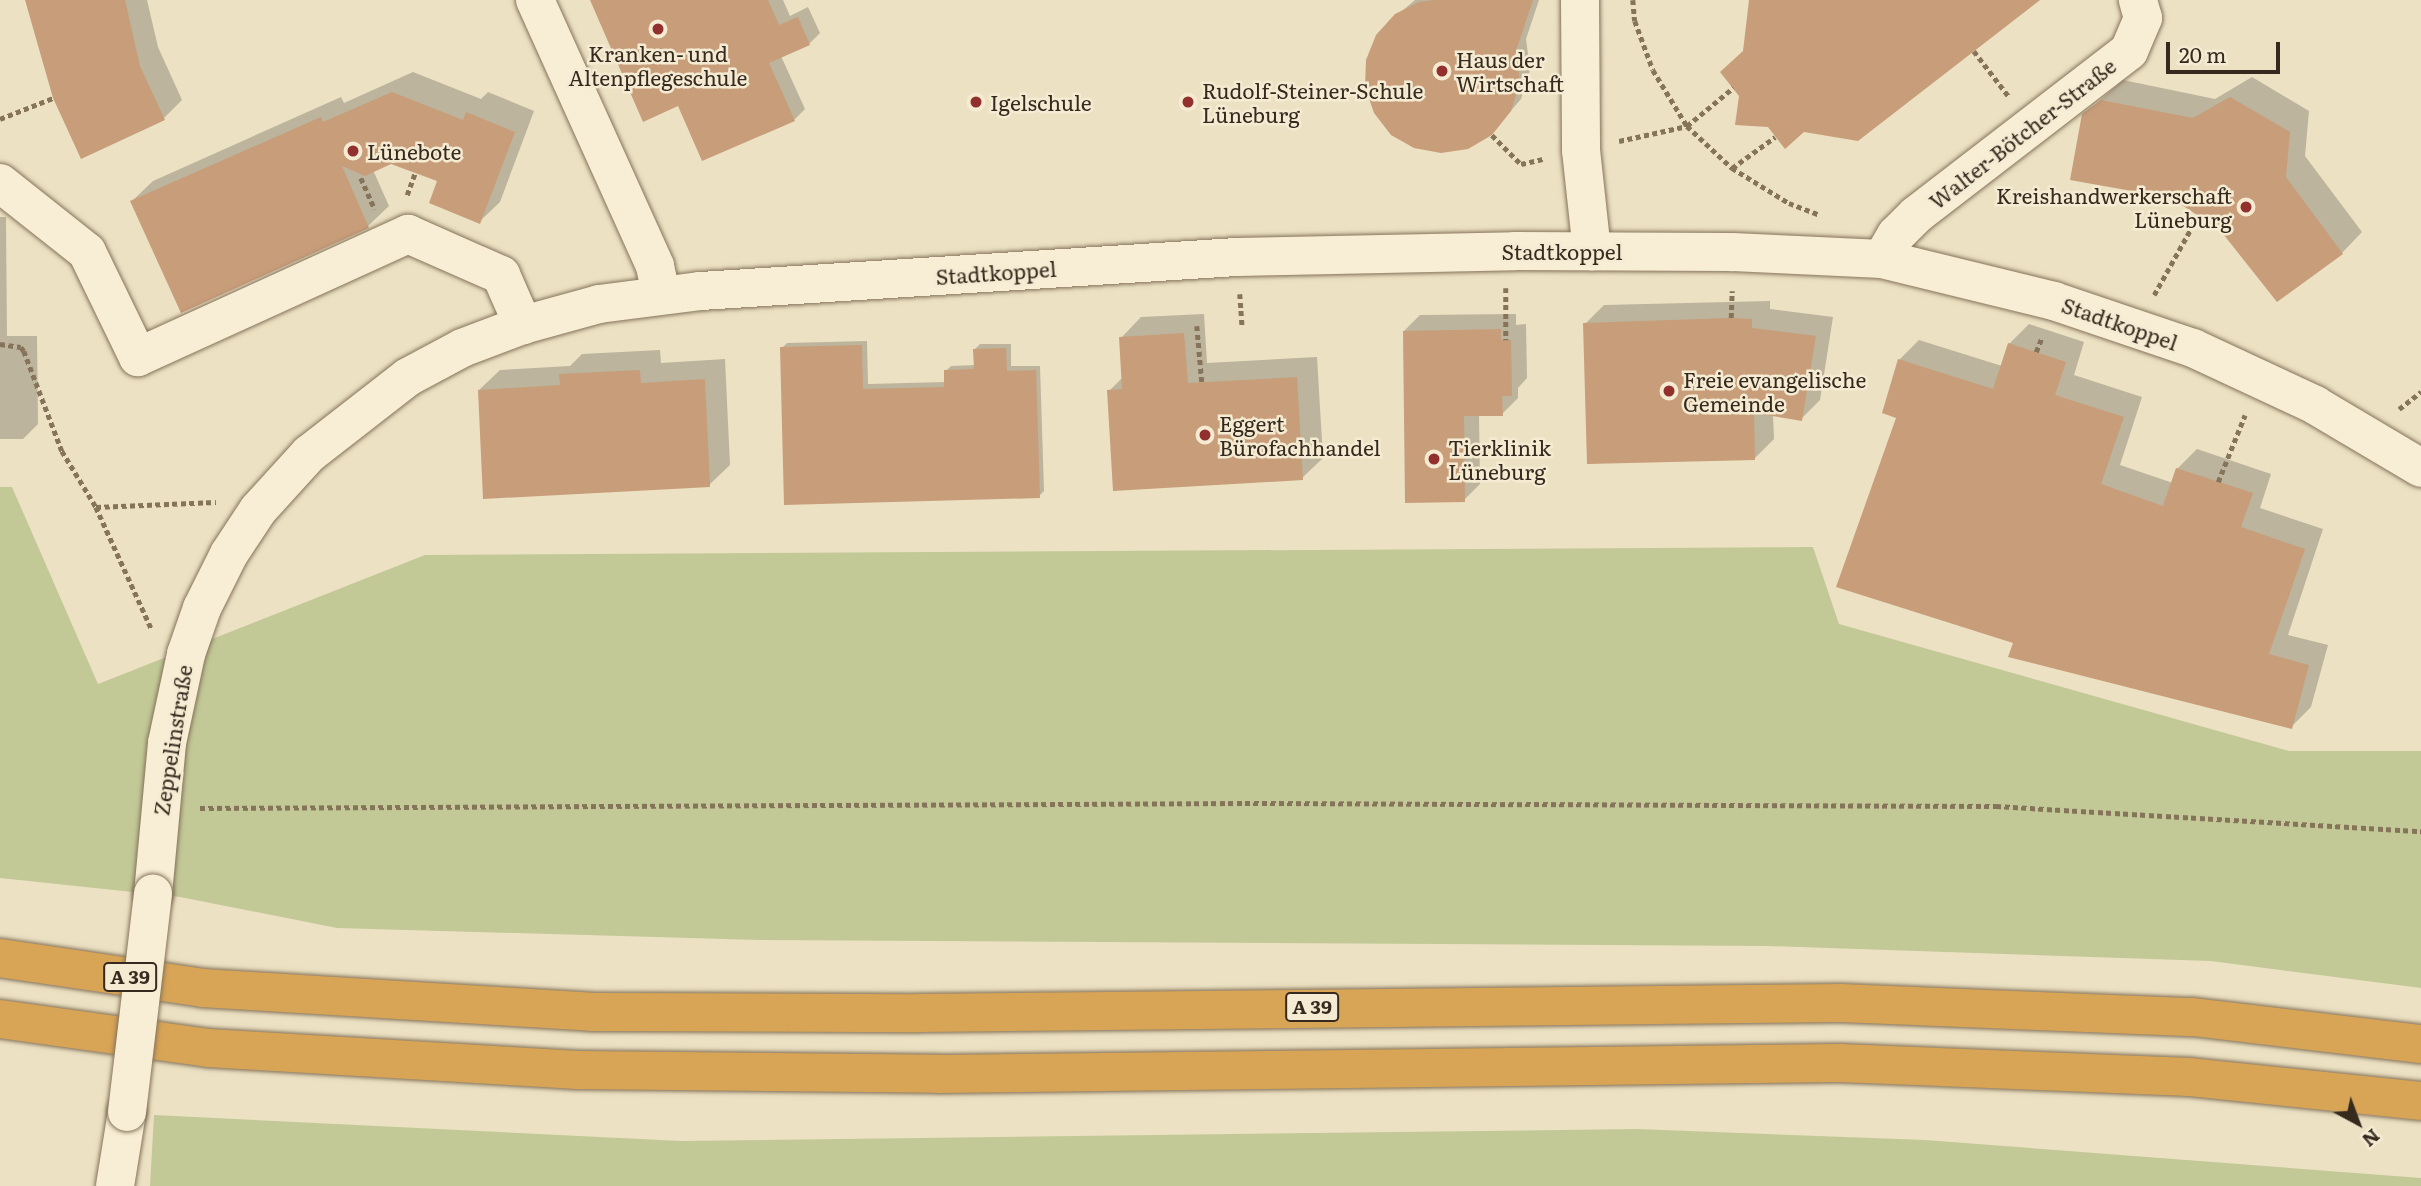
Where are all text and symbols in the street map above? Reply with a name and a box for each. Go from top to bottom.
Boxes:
marker: Kranken- und Altenpflegeschule [650,21,666,37]
scale bar [2169,28,2283,72]
text: 20 m [2179,38,2226,69]
place label: Kranken- und Altenpflegeschule [569,40,747,90]
place label: Haus der Wirtschaft [1456,46,1564,96]
street label: Walter-Bötcher-Straße [1924,52,2120,214]
marker: Haus der Wirtschaft [1434,63,1450,79]
place label: Rudolf-Steiner-Schule Lüneburg [1202,77,1423,127]
place label: Igelschule [990,89,1092,115]
marker: Igelschule [968,94,984,110]
marker: Rudolf-Steiner-Schule Lüneburg [1180,94,1196,110]
place label: Lünebote [367,138,461,164]
marker: Lünebote [345,143,361,159]
place label: Kreishandwerkerschaft Lüneburg [1996,182,2232,232]
marker: Kreishandwerkerschaft Lüneburg [2238,199,2254,215]
street label: Stadtkoppel [1502,238,1622,264]
street label: Stadtkoppel [935,255,1057,289]
street label: Stadtkoppel [2059,291,2181,355]
place label: Freie evangelische Gemeinde [1683,366,1866,416]
marker: Freie evangelische Gemeinde [1661,383,1677,399]
place label: Eggert Bürofachhandel [1219,410,1381,460]
marker: Eggert Bürofachhandel [1197,427,1213,443]
place label: Tierklinik Lüneburg [1448,434,1551,484]
marker: Tierklinik Lüneburg [1426,451,1442,467]
street label: Zeppelinstraße [148,663,196,817]
road number: A 39 [102,962,158,993]
road number: A 39 [1284,992,1340,1023]
north arrow [2323,1088,2393,1158]
text: N [2357,1123,2387,1155]

